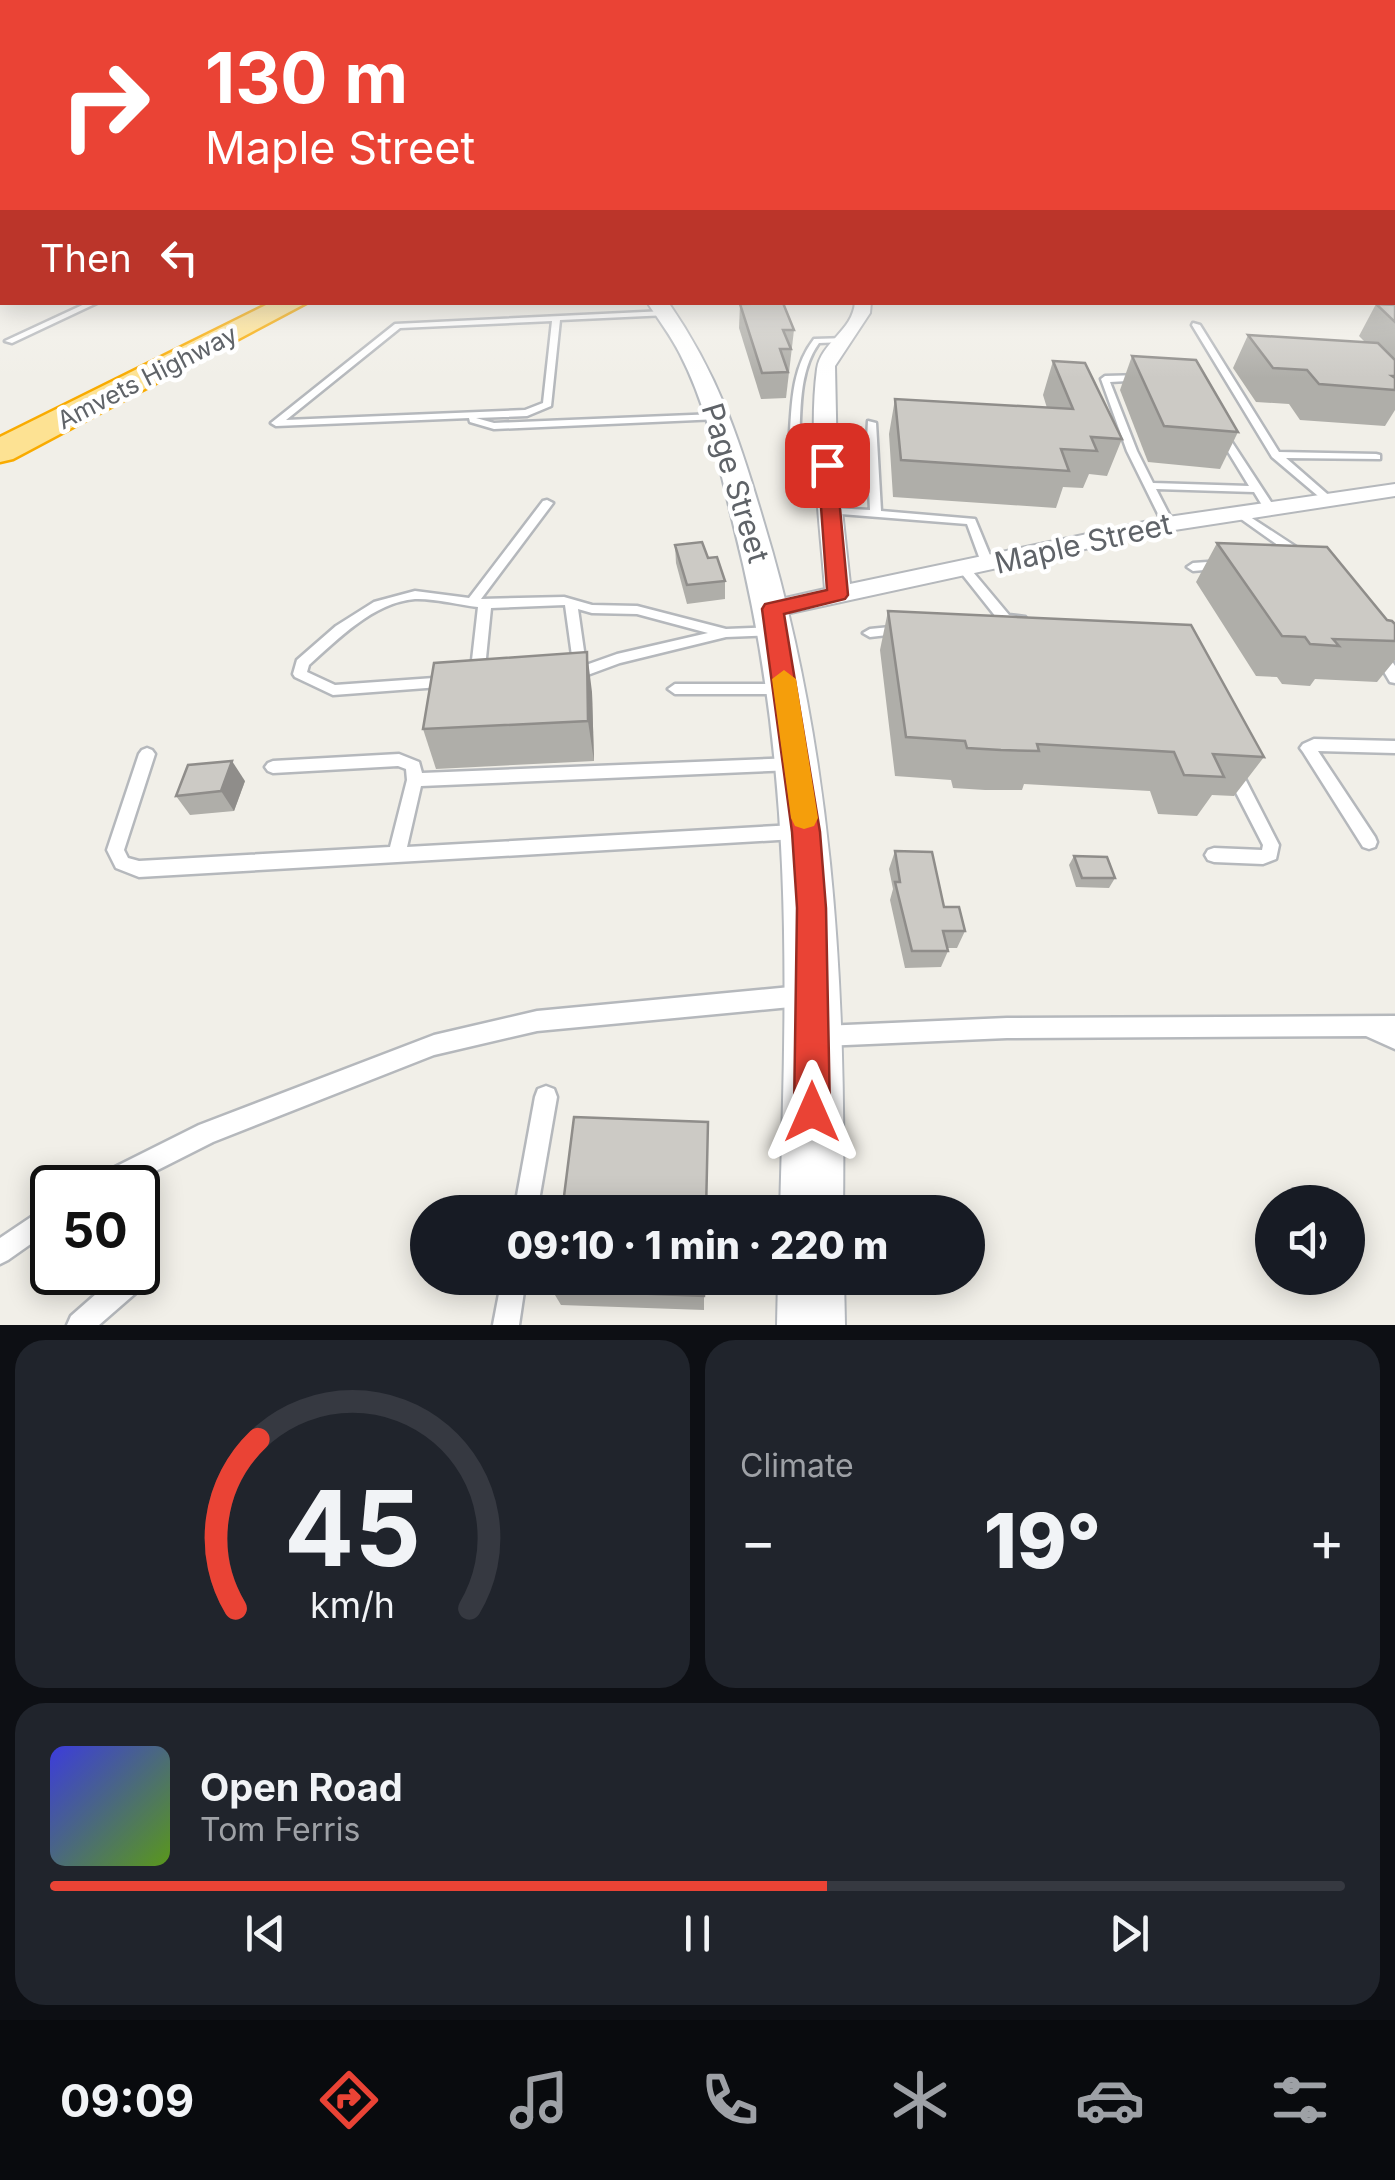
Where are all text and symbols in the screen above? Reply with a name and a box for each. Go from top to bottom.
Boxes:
text: 130 m [205,35,408,120]
icon: right [40,40,170,170]
text: Maple Street [205,120,475,175]
icon: left [152,230,207,285]
text: Then [40,235,132,281]
street label: Amvets Highway [52,319,242,435]
street label: Page Street [695,399,777,567]
pin [785,423,870,508]
icon: arrive [800,438,855,493]
street label: Maple Street [991,505,1175,581]
position arrow [760,1060,864,1164]
speed limit sign: 50 [30,1165,160,1295]
map controls [1255,1185,1365,1295]
button: sound [1255,1185,1365,1295]
text: 09:10 · 1 min · 220 m [507,1222,888,1268]
text: Climate [740,1446,854,1485]
text: 45 [284,1465,421,1591]
text: 19° [984,1495,1101,1586]
text: − [740,1508,776,1574]
text: + [1309,1508,1345,1574]
text: km/h [310,1583,395,1627]
text: Open Road [200,1764,403,1810]
text: Tom Ferris [200,1810,360,1849]
icon: previous [238,1906,293,1961]
icon: pause [670,1906,725,1961]
icon: next [1102,1906,1157,1961]
icon: directions [314,2065,384,2135]
icon: music [504,2065,574,2135]
icon: phone [695,2065,765,2135]
icon: climate [885,2065,955,2135]
icon: car [1075,2065,1145,2135]
icon: filters [1265,2065,1335,2135]
text: 09:09 [60,2073,194,2128]

